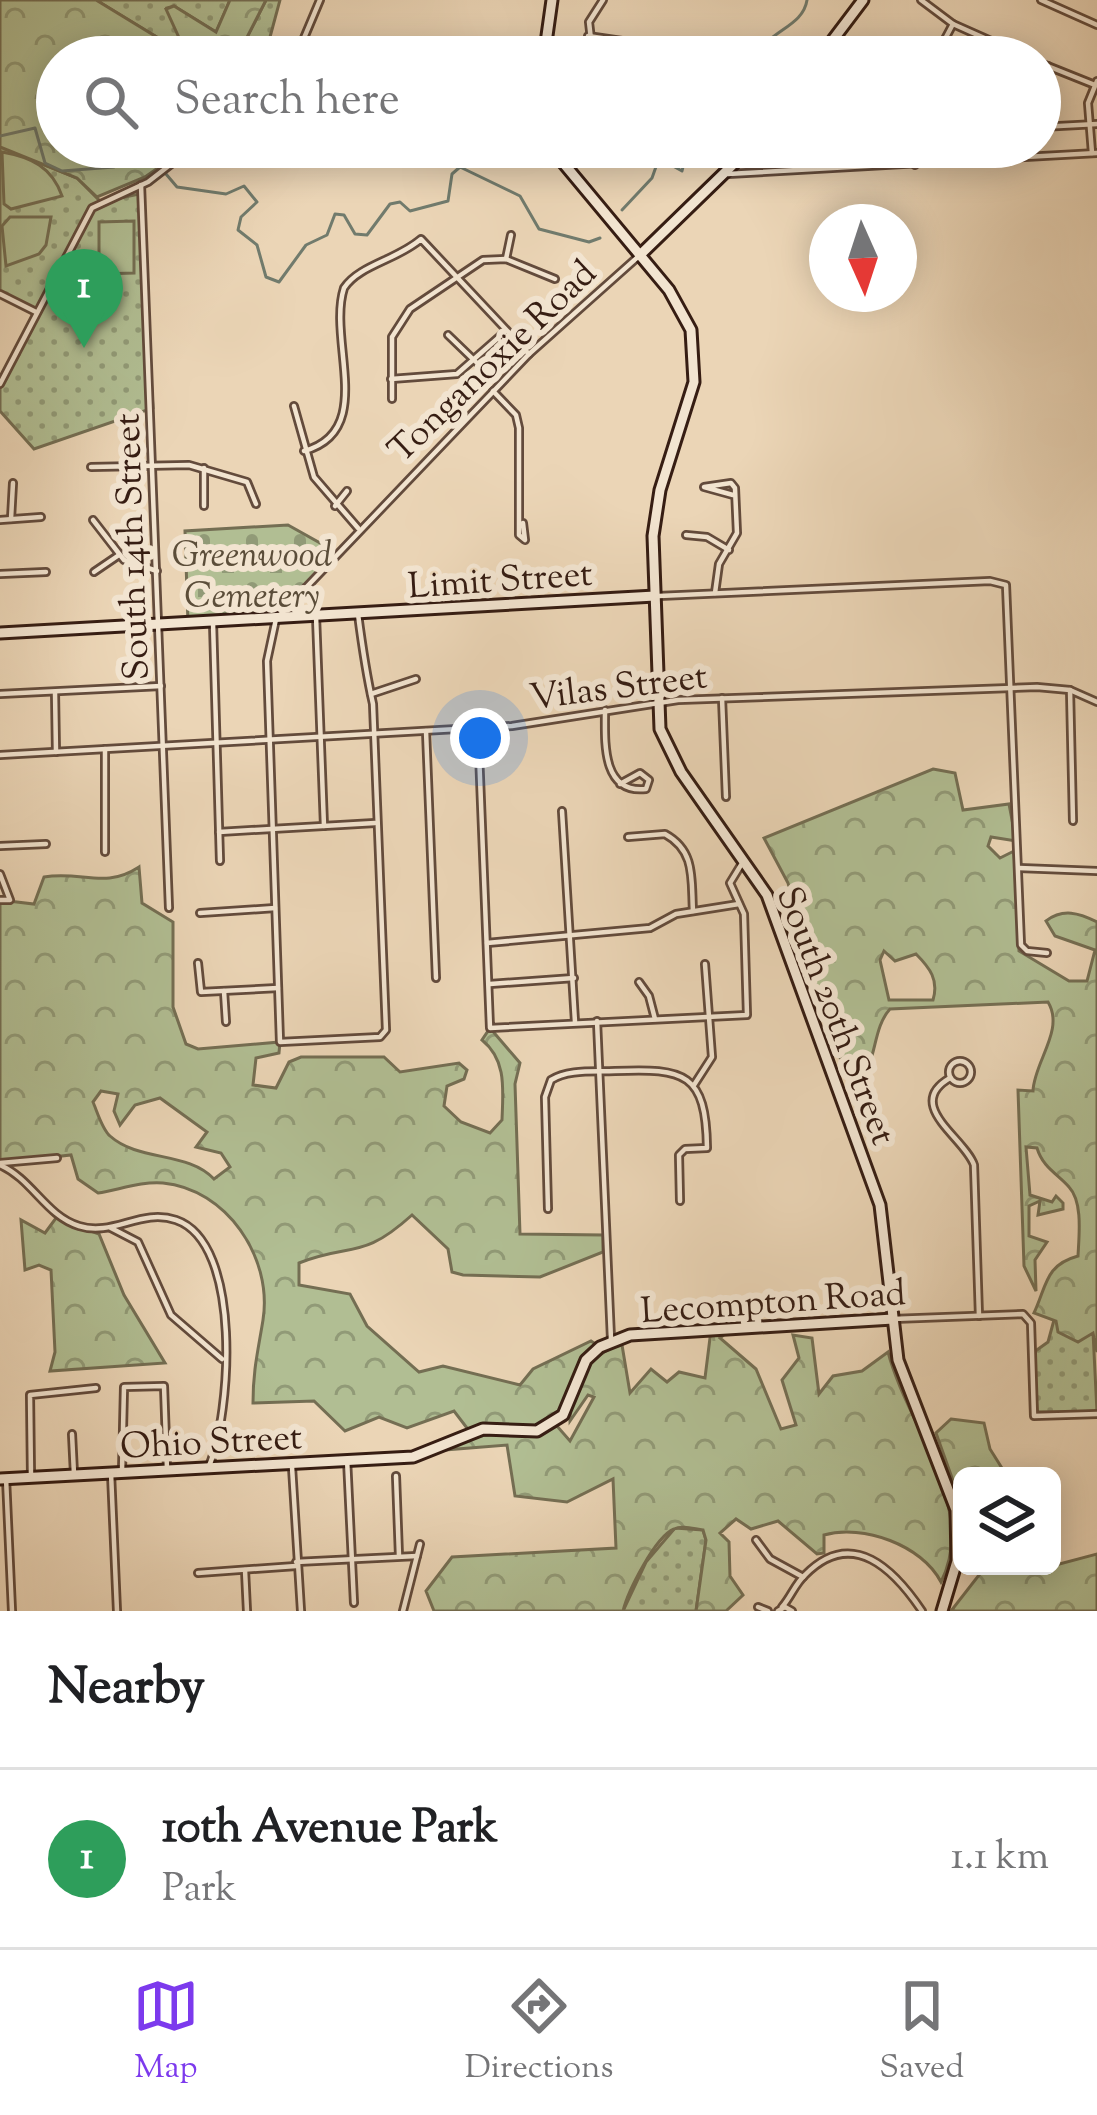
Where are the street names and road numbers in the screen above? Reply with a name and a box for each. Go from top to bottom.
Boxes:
street label: Tonganoxie Road [378,250,610,476]
street label: South 14th Street [103,412,165,681]
street label: Limit Street [406,550,594,614]
street label: Vilas Street [527,652,710,726]
street label: South 20th Street [761,880,907,1153]
street label: Lecompton Road [639,1269,908,1339]
street label: Ohio Street [119,1413,304,1475]

